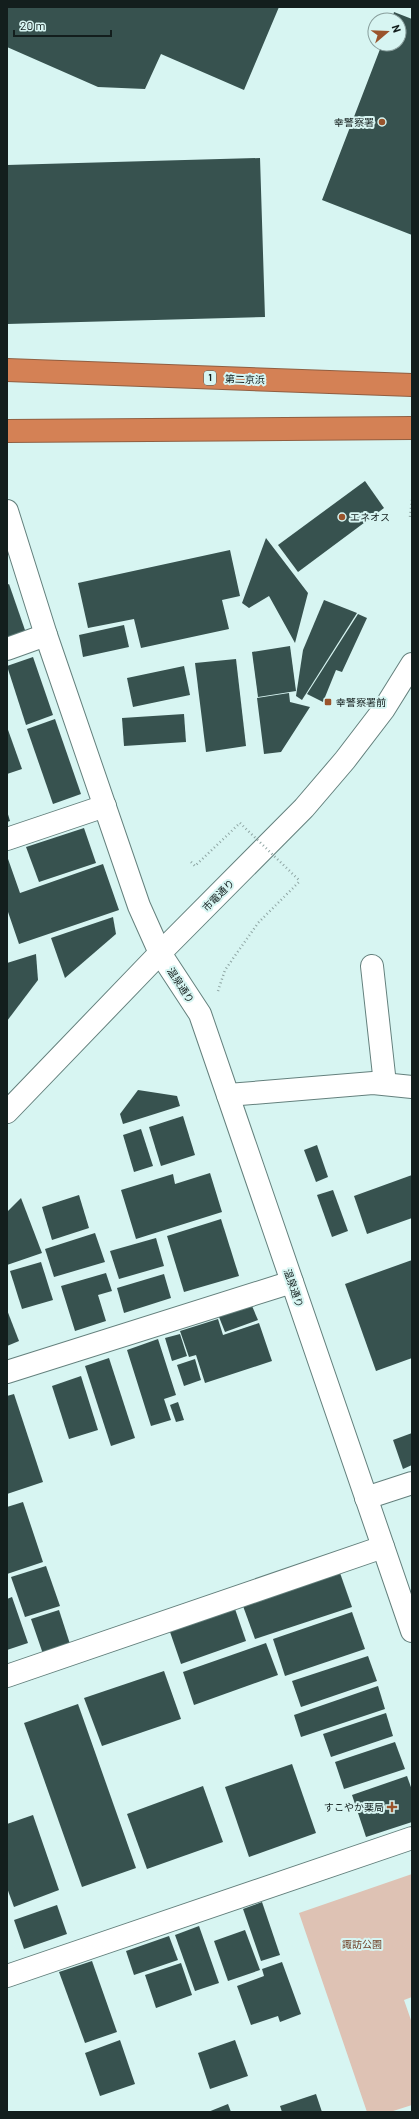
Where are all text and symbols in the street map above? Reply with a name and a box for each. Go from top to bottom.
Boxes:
scale bar [14,12,111,38]
north arrow [367,12,407,52]
text: 20 m [20,18,46,32]
text: N [390,23,404,34]
place label: 幸警察署 [334,116,374,128]
marker: 幸警察署 [377,117,387,127]
road number: 1 [204,371,216,385]
street label: 第二京浜 [225,372,265,386]
place label: エネオス [350,511,390,523]
marker: エネオス [337,512,347,522]
place label: 幸警察署前 [336,696,386,708]
marker: 幸警察署前 [323,697,333,707]
street label: 市電通り [200,877,236,913]
street label: 温泉通り [165,965,197,1005]
street label: 温泉通り [282,1267,306,1309]
place label: すこやか薬局 [324,1801,384,1813]
marker: すこやか薬局 [387,1802,397,1812]
park label: 諏訪公園 [342,1938,382,1950]

